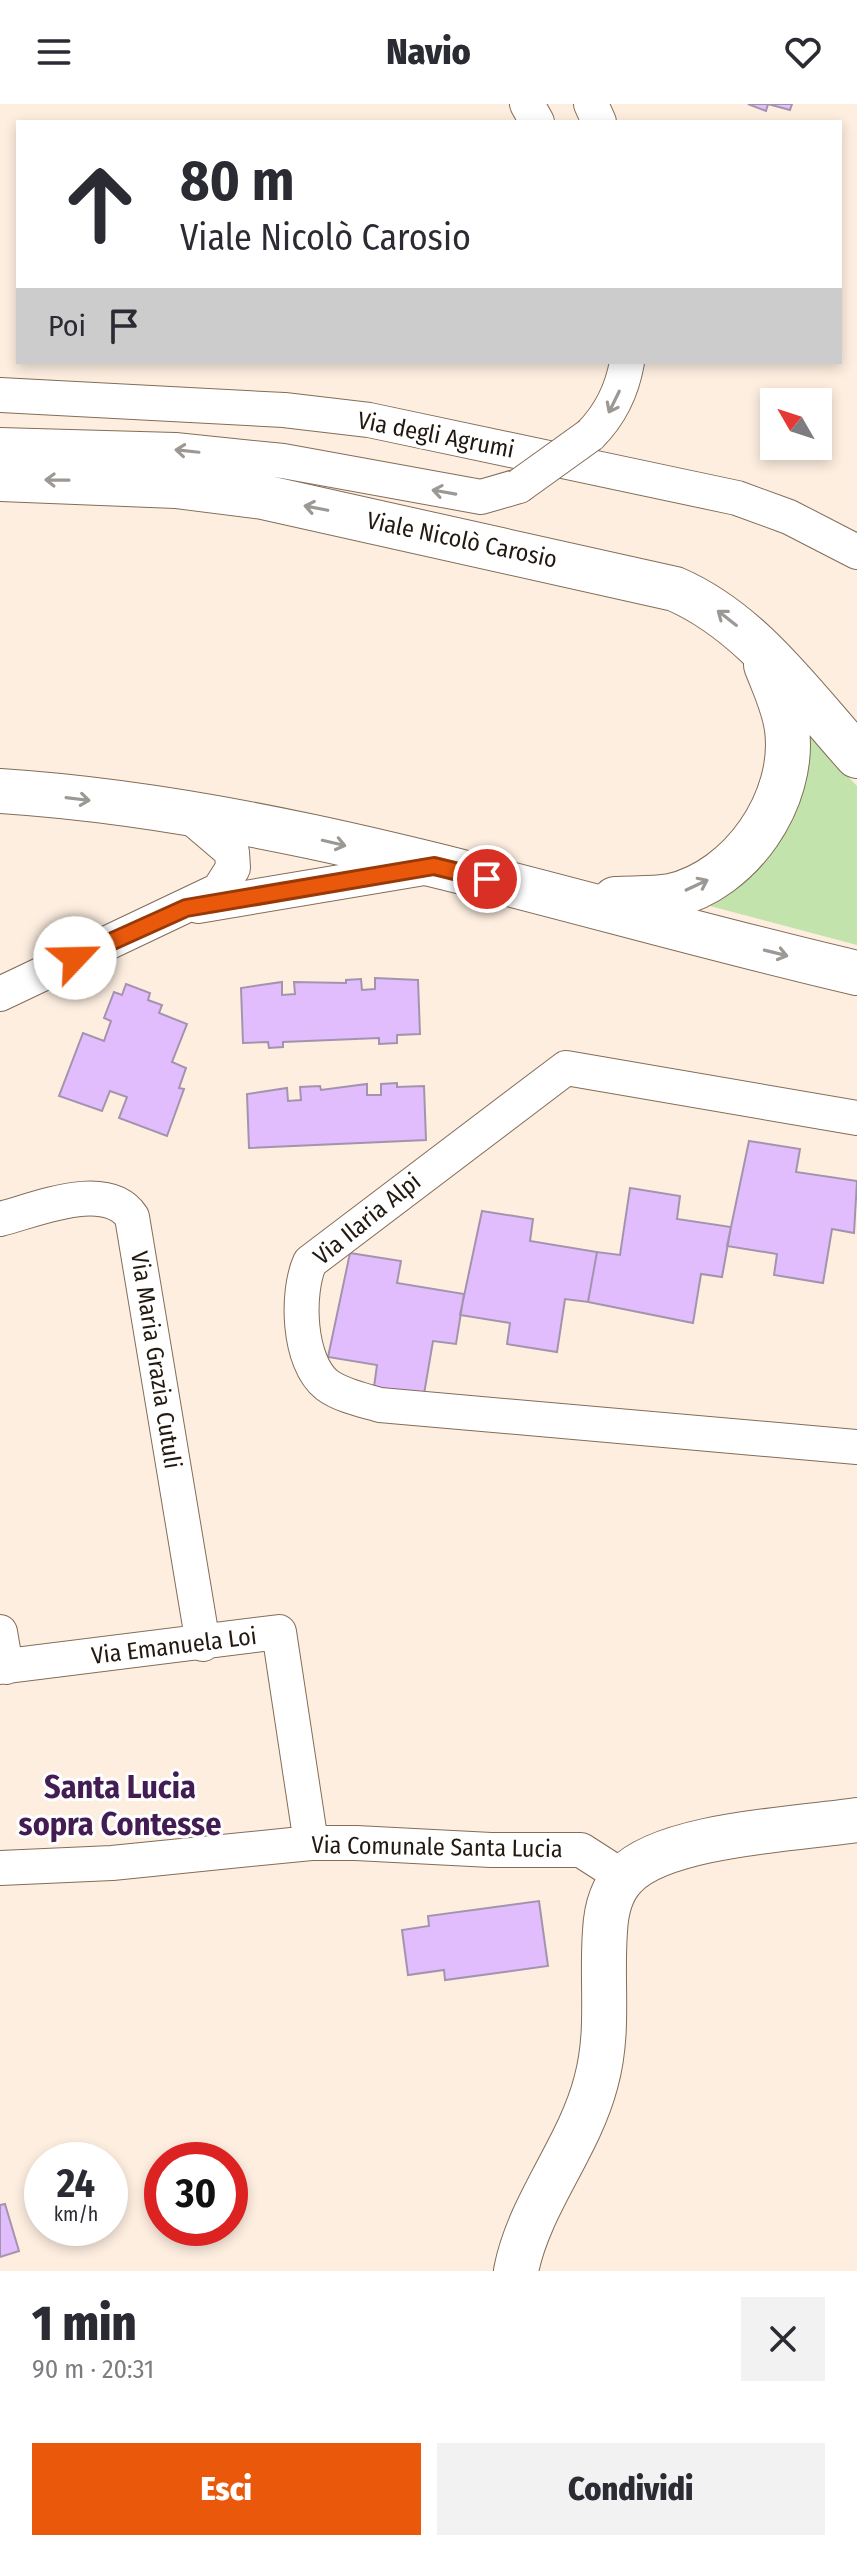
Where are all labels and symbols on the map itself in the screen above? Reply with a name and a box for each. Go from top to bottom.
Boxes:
north arrow [760,388,832,460]
one-way arrow [606,389,621,413]
street label: Via degli Agrumi [355,406,517,464]
one-way arrow [174,444,201,459]
one-way arrow [44,472,71,488]
one-way arrow [431,484,457,499]
one-way arrow [303,500,329,515]
street label: Viale Nicolò Carosio [364,506,560,574]
one-way arrow [717,609,738,626]
one-way arrow [64,792,90,807]
one-way arrow [320,836,346,851]
pin [453,845,521,913]
one-way arrow [684,877,708,892]
position arrow [33,916,117,1000]
one-way arrow [763,947,789,962]
street label: Via Ilaria Alpi [308,1167,426,1271]
street label: Via Maria Grazia Cutuli [125,1249,187,1471]
street label: Via Emanuela Loi [90,1622,258,1670]
district label: Santa Lucia sopra Contesse [19,1768,221,1843]
street label: Via Comunale Santa Lucia [311,1831,563,1863]
speed limit sign: 30 [144,2142,248,2246]

